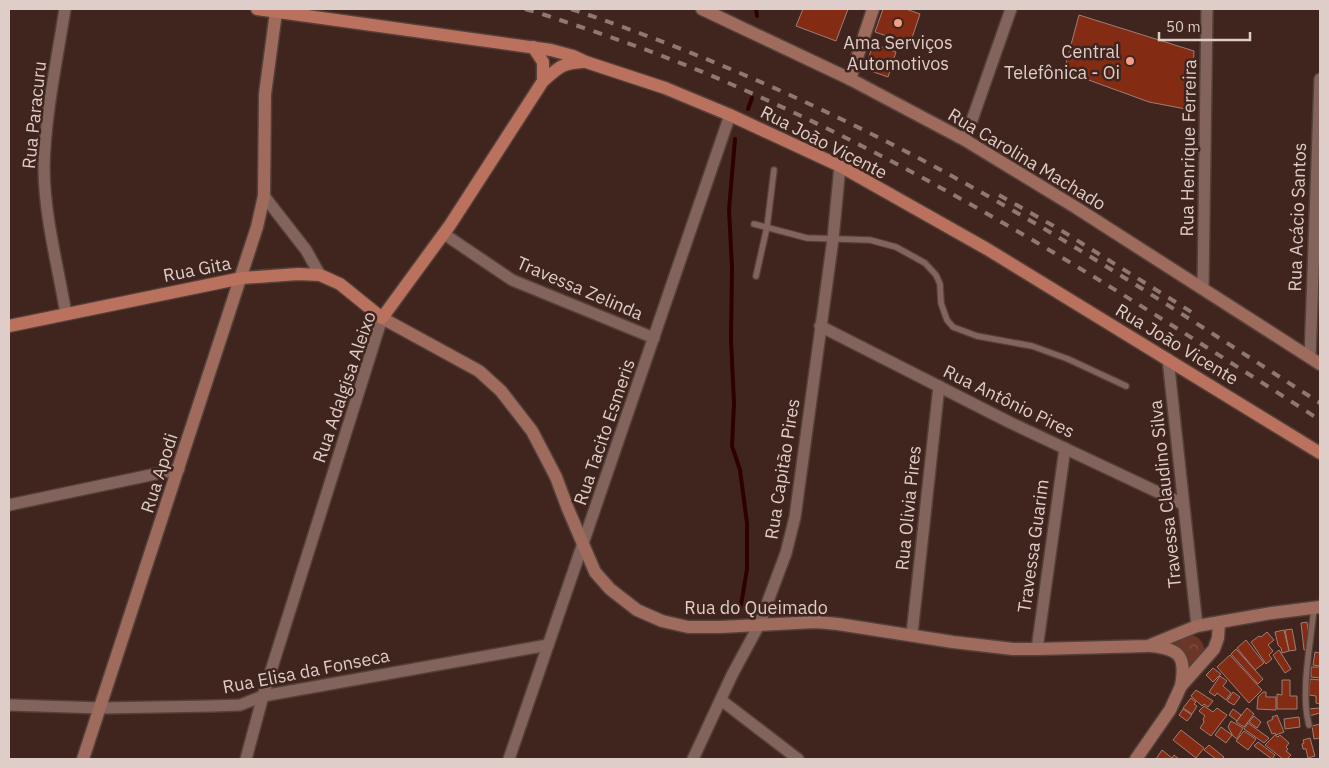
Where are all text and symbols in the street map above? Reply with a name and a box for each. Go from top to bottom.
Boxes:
scale bar [1159,10,1250,42]
marker: Ama Serviços Automotivos [892,17,904,29]
text: 50 m [1166,17,1201,36]
place label: Ama Serviços Automotivos [843,31,953,75]
place label: Central Telefônica - Oi [1004,40,1120,84]
marker: Central Telefônica - Oi [1124,55,1136,67]
street label: Rua Henrique Ferreira [1175,59,1201,237]
street label: Rua Paracuru [17,60,51,170]
street label: Rua João Vicente [757,100,891,184]
street label: Rua Carolina Machado [944,103,1110,215]
street label: Rua Acácio Santos [1283,142,1311,292]
street label: Rua Gita [161,251,233,287]
street label: Travessa Zelinda [513,251,647,325]
street label: Rua João Vicente [1111,298,1243,390]
street label: Rua Adalgisa Aleixo [307,308,381,466]
street label: Rua Tacito Esmeris [568,356,640,508]
street label: Rua Antônio Pires [940,359,1078,443]
street label: Rua Capitão Pires [760,397,804,541]
street label: Travessa Claudino Silva [1144,399,1186,589]
street label: Rua Apodi [135,430,183,516]
street label: Rua Olivia Pires [890,444,926,572]
street label: Travessa Guarim [1012,478,1054,614]
street label: Rua do Queimado [684,596,828,619]
street label: Rua Elisa da Fonseca [221,643,392,698]

